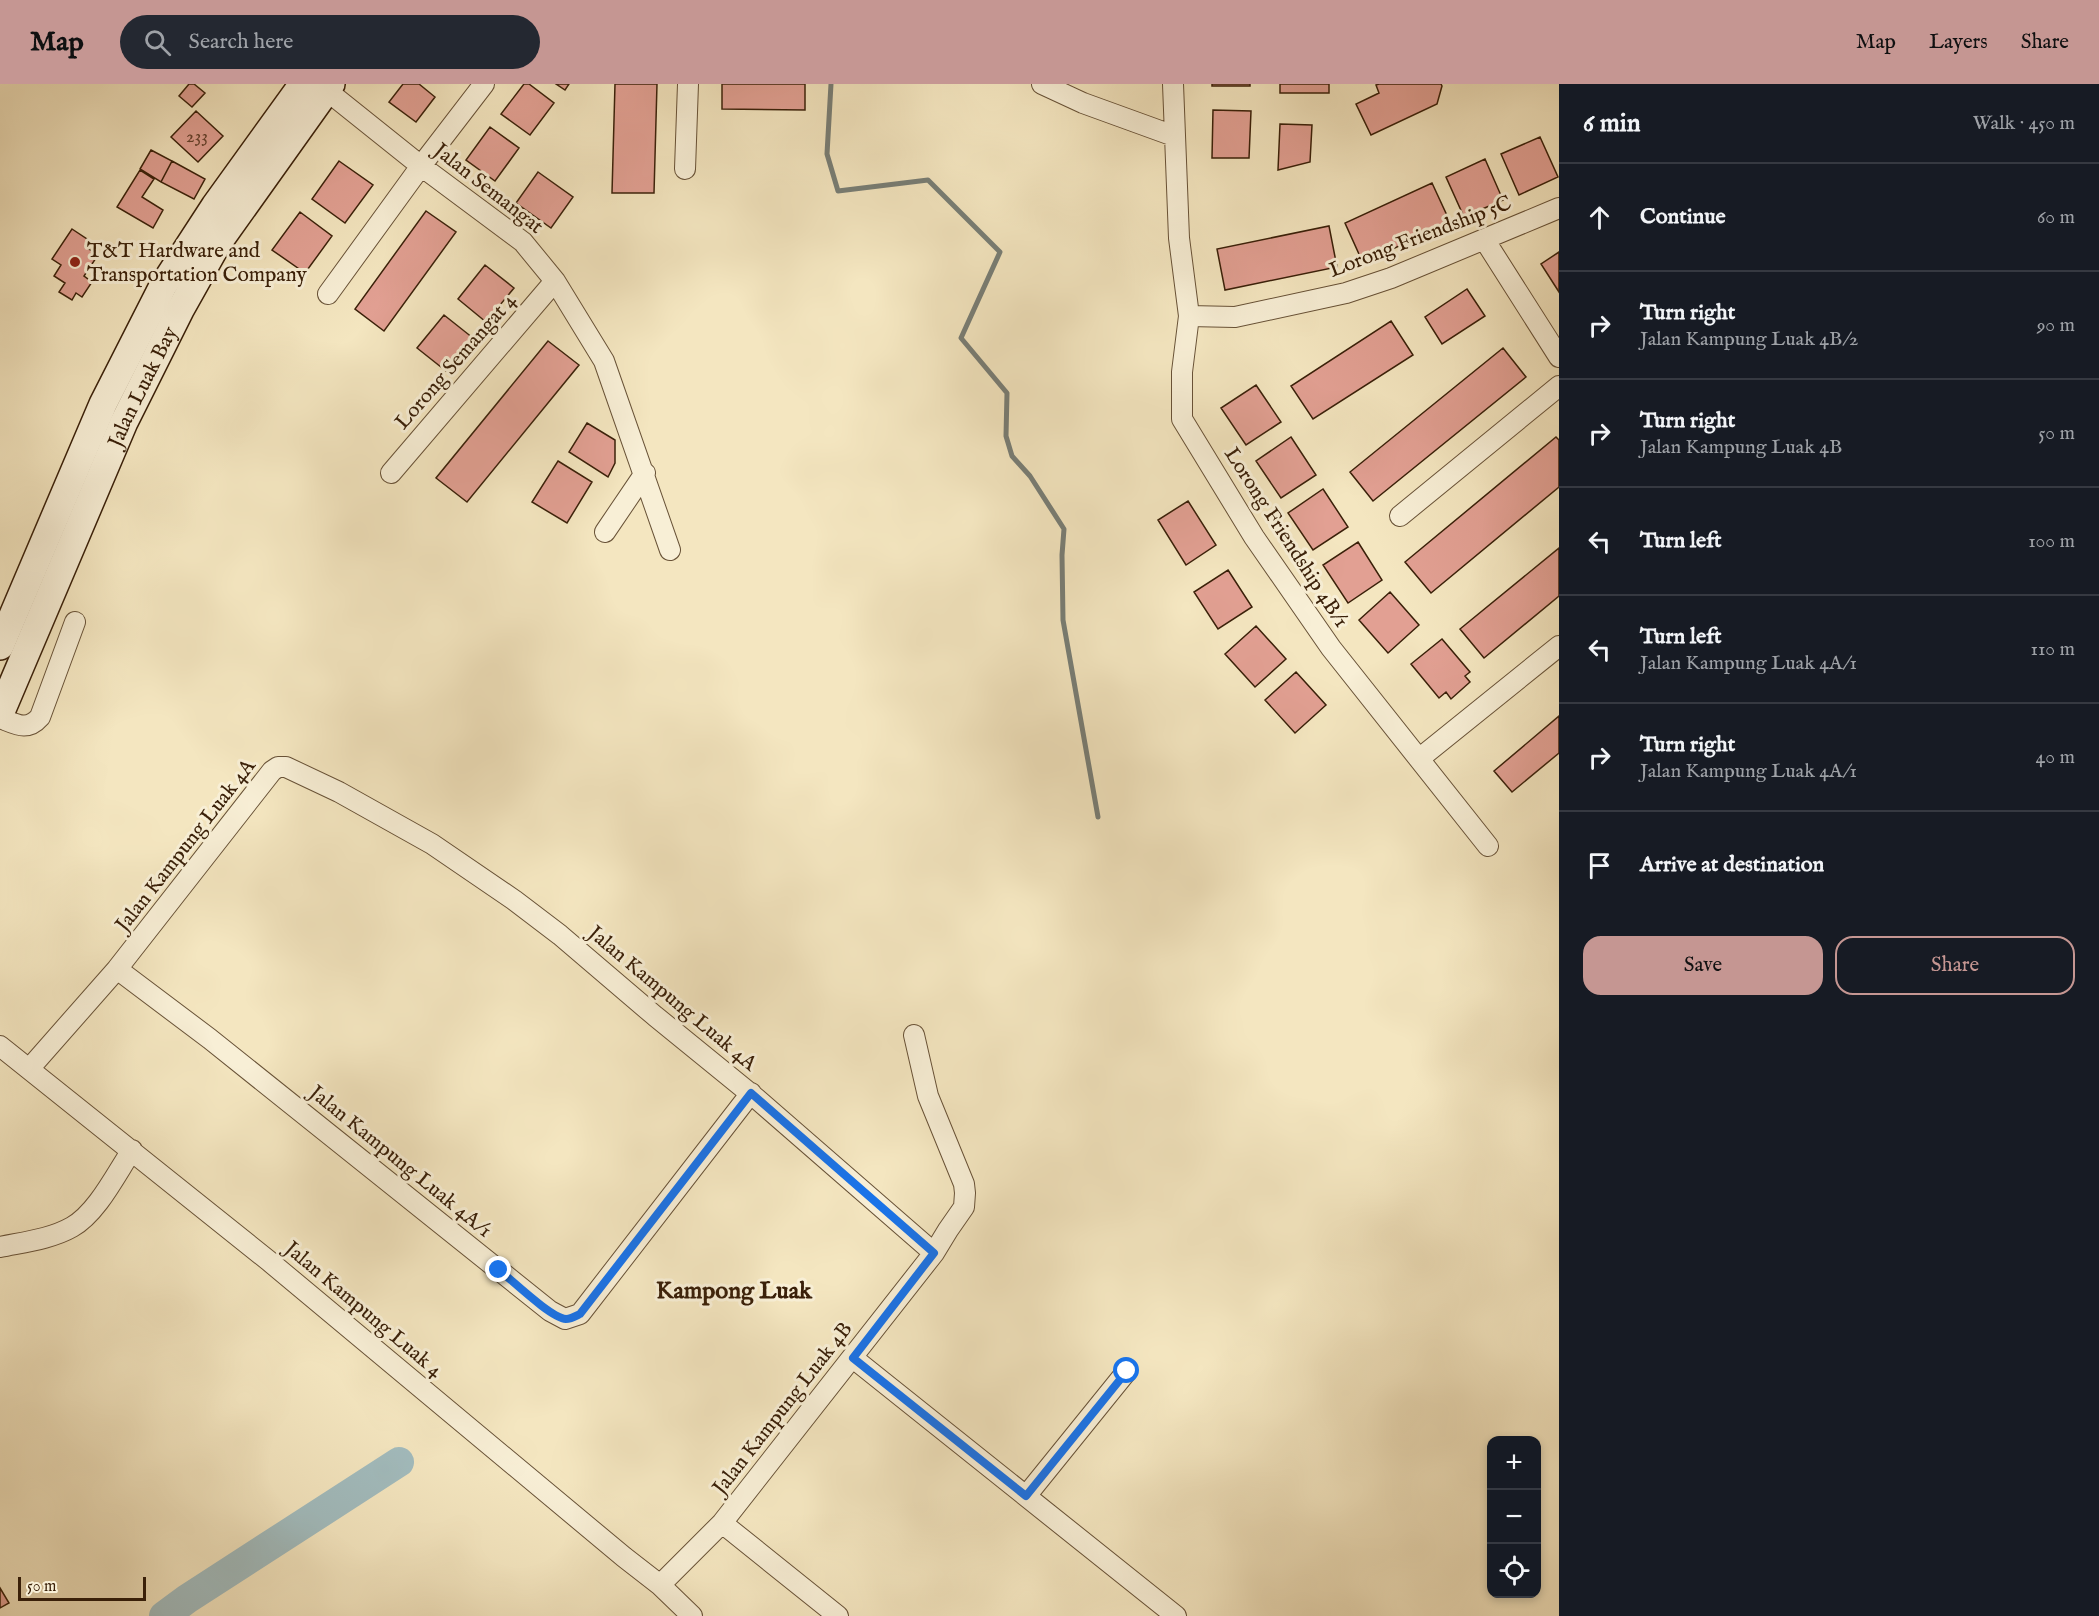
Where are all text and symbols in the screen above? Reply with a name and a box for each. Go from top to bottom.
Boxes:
search box [120,15,540,69]
text: Map [30,25,84,60]
icon: search [141,26,174,59]
text: Search here [189,28,293,56]
text: Map [1856,29,1896,56]
text: Layers [1929,29,1988,56]
text: Share [2021,29,2069,56]
text: 6 min [1583,107,1641,140]
text: Walk · 450 m [1973,111,2075,136]
house number: 233 [186,126,208,149]
street label: Jalan Semangat [426,137,549,241]
street label: Lorong Friendship 5C [1325,190,1516,285]
icon: ahead [1583,201,1616,234]
text: Continue [1640,203,1726,231]
text: 60 m [2037,205,2075,230]
place label: T&T Hardware and Transportation Company [87,238,307,289]
marker: T&T Hardware and Transportation Company [68,255,82,269]
street label: Lorong Semangat 4 [390,288,523,436]
text: Turn right [1640,299,1735,327]
icon: right [1583,309,1616,342]
text: 90 m [2037,313,2075,338]
street label: Jalan Luak Bay [102,322,185,454]
text: Jalan Kampung Luak 4B/2 [1640,327,1858,352]
text: Turn right [1640,407,1735,435]
icon: right [1583,417,1616,450]
text: 50 m [2038,421,2075,446]
text: Jalan Kampung Luak 4B [1640,435,1842,460]
street label: Lorong Friendship 4B/1 [1217,442,1354,633]
icon: left [1583,525,1616,558]
text: Turn left [1640,527,1722,555]
text: 100 m [2028,529,2075,554]
text: Turn left [1640,623,1722,651]
icon: left [1583,633,1616,666]
text: 110 m [2031,637,2075,662]
text: Jalan Kampung Luak 4A/1 [1640,651,1857,676]
text: Turn right [1640,731,1735,759]
icon: right [1583,741,1616,774]
text: 40 m [2036,745,2075,770]
street label: Jalan Kampung Luak 4A [109,753,263,940]
text: Jalan Kampung Luak 4A/1 [1640,759,1857,784]
icon: arrive [1583,849,1616,882]
text: Arrive at destination [1640,851,1824,879]
street label: Jalan Kampung Luak 4A [580,919,763,1078]
button: Save [1583,936,1823,995]
button: Share [1835,936,2075,995]
street label: Jalan Kampung Luak 4A/1 [302,1079,497,1244]
street label: Jalan Kampung Luak 4 [277,1235,448,1385]
route end [485,1256,511,1282]
district label: Kampong Luak [656,1276,813,1307]
street label: Jalan Kampung Luak 4B [706,1317,859,1503]
route start [1113,1357,1139,1383]
map controls [1487,1436,1541,1598]
button: + [1487,1436,1541,1490]
button: − [1487,1490,1541,1544]
button: locate [1487,1544,1541,1598]
scale bar [18,1574,146,1602]
text: 50 m [27,1577,56,1597]

